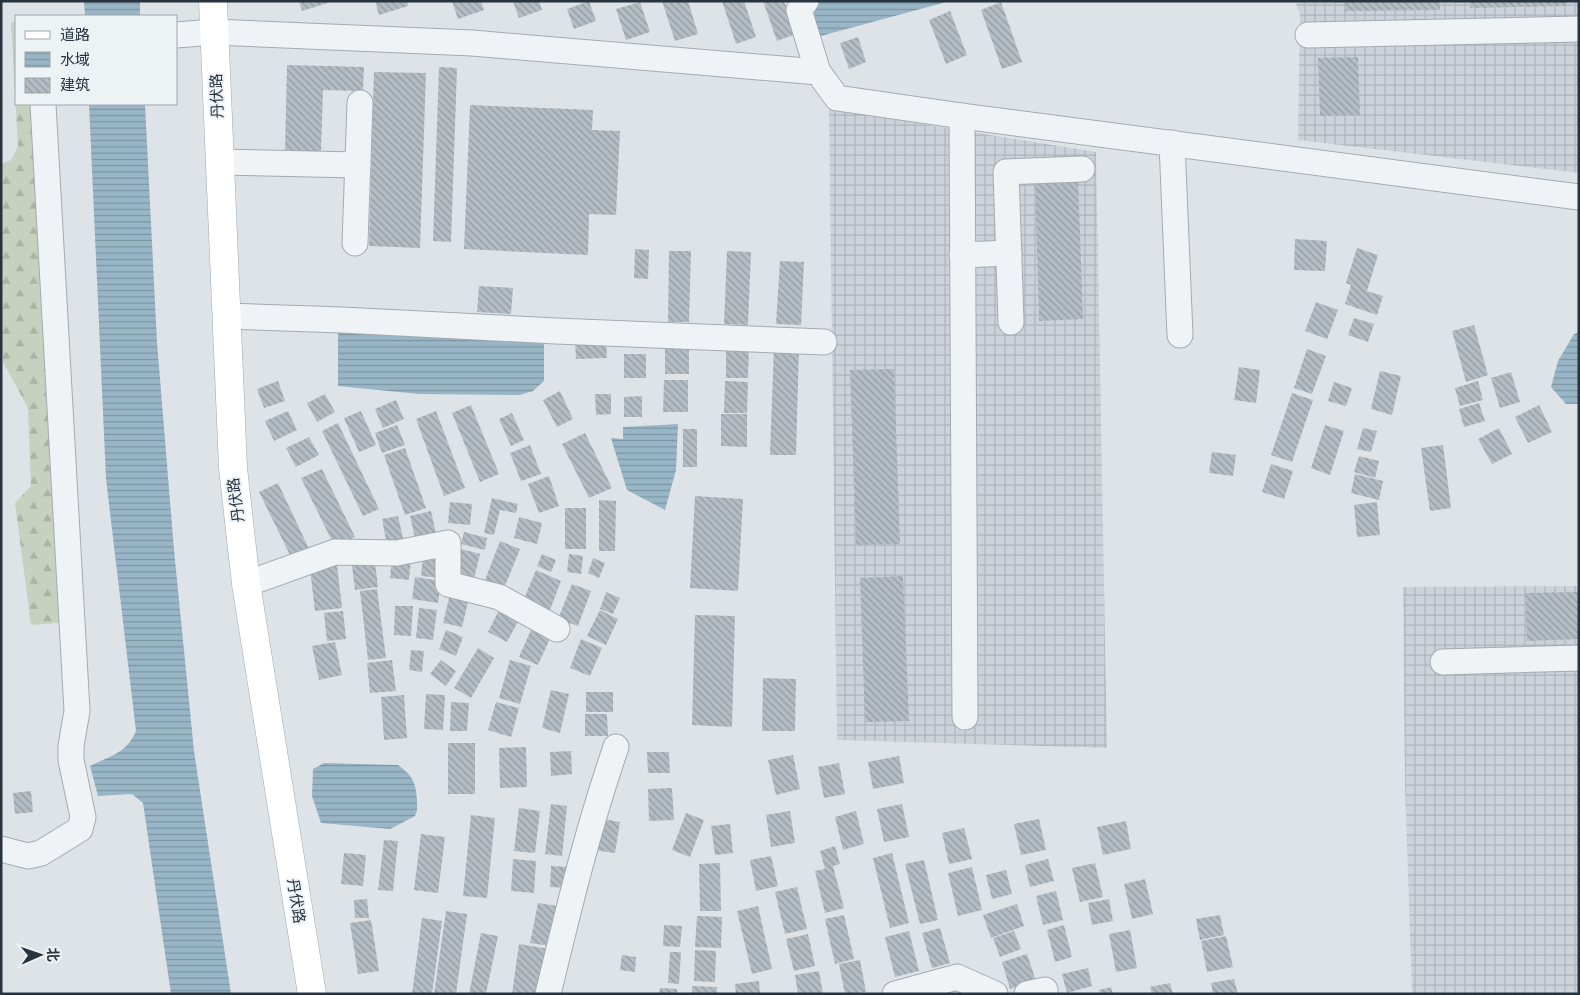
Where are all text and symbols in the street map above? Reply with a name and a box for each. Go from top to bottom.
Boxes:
legend [15,15,178,105]
text: 道路 [60,25,90,44]
text: 水域 [60,50,90,69]
street label: 丹伏路 [206,73,227,119]
text: 建筑 [60,75,90,94]
street label: 丹伏路 [223,477,248,524]
street label: 丹伏路 [284,877,309,925]
north arrow [15,930,65,980]
text: 北 [45,947,62,962]

